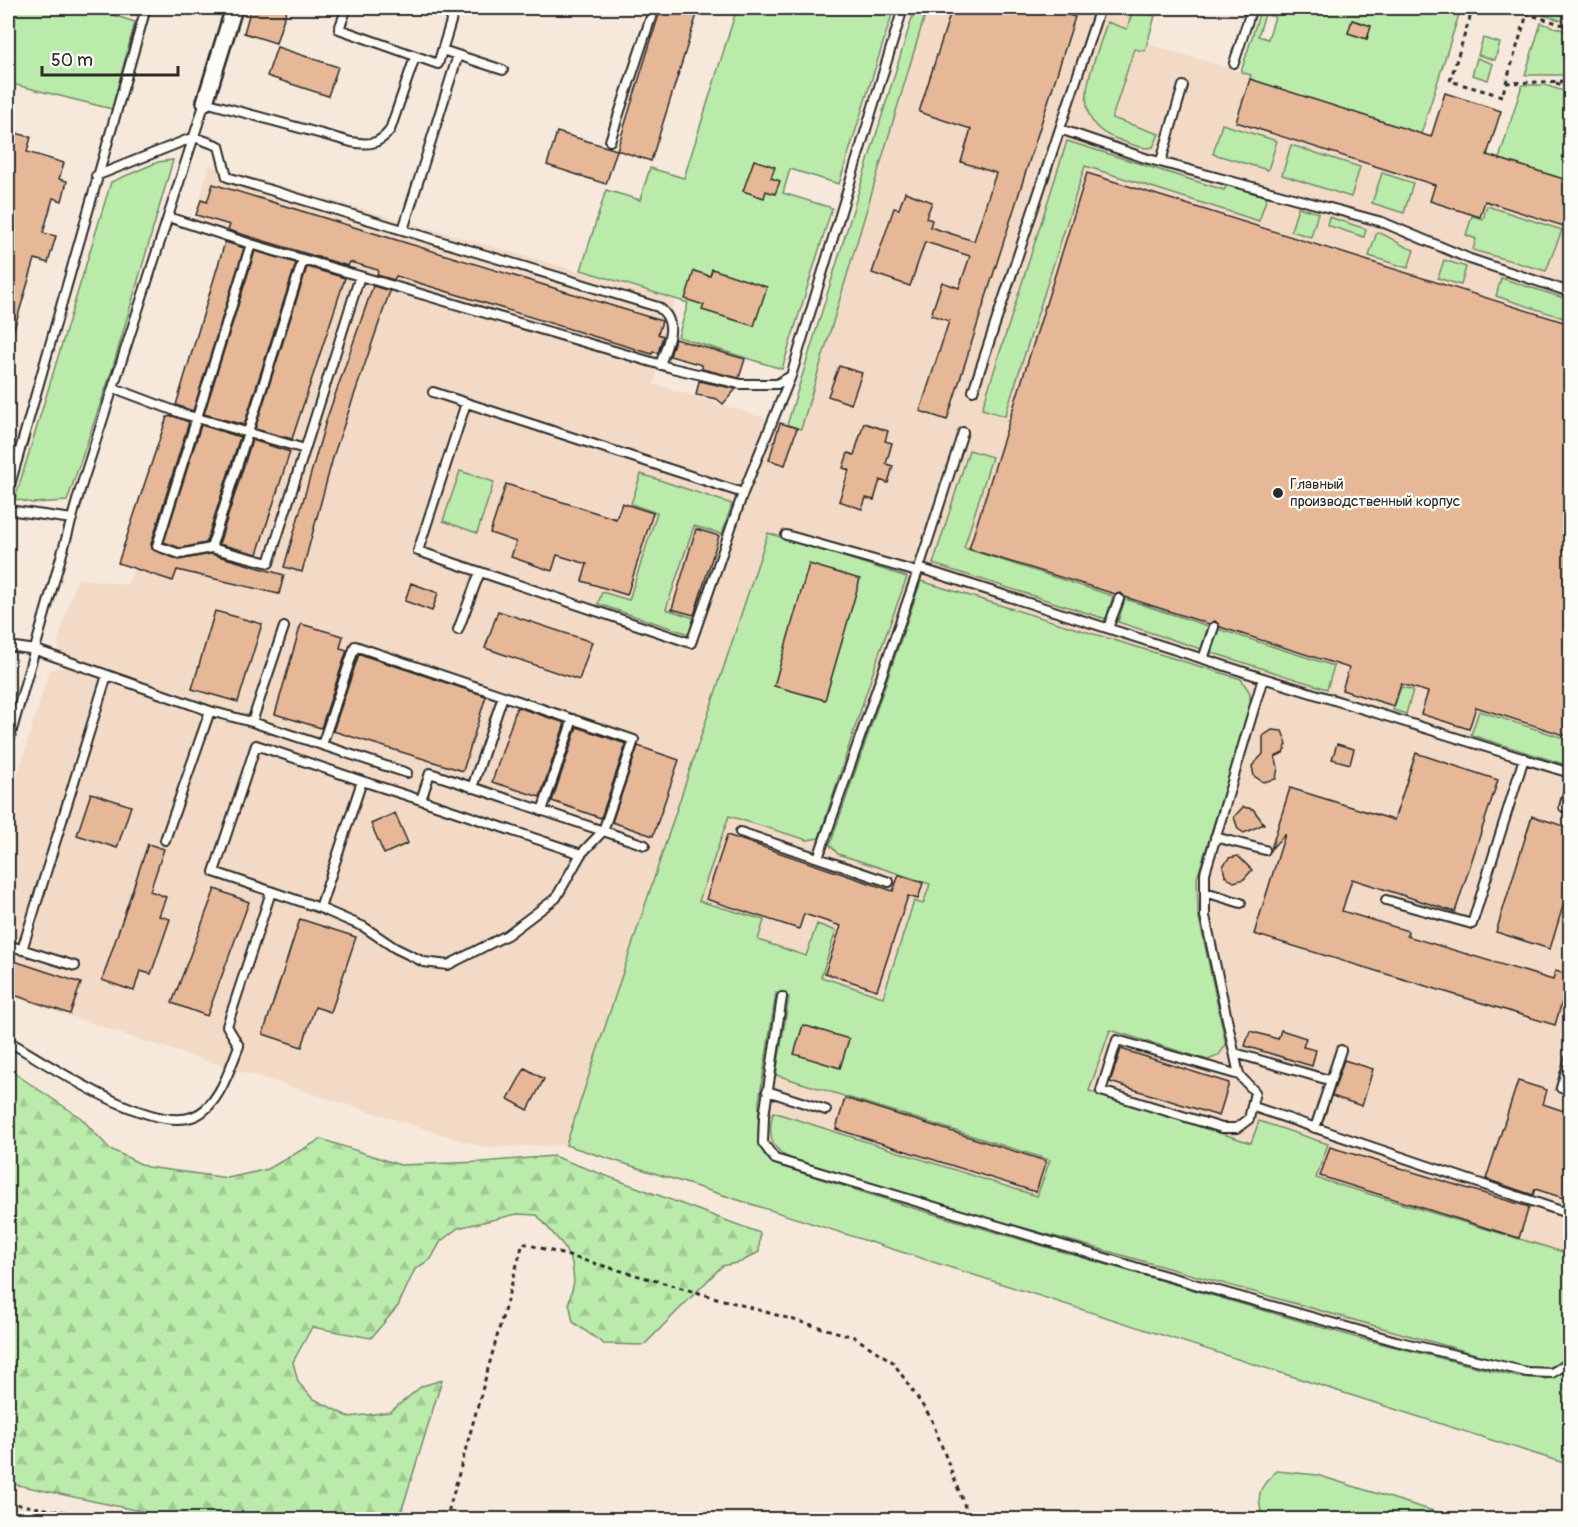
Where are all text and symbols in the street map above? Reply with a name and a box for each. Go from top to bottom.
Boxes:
scale bar [42,39,178,77]
text: 50 m [51,49,93,72]
place label: Главный производственный корпус [1290,475,1461,511]
marker: Главный производственный корпус [1271,486,1285,500]

